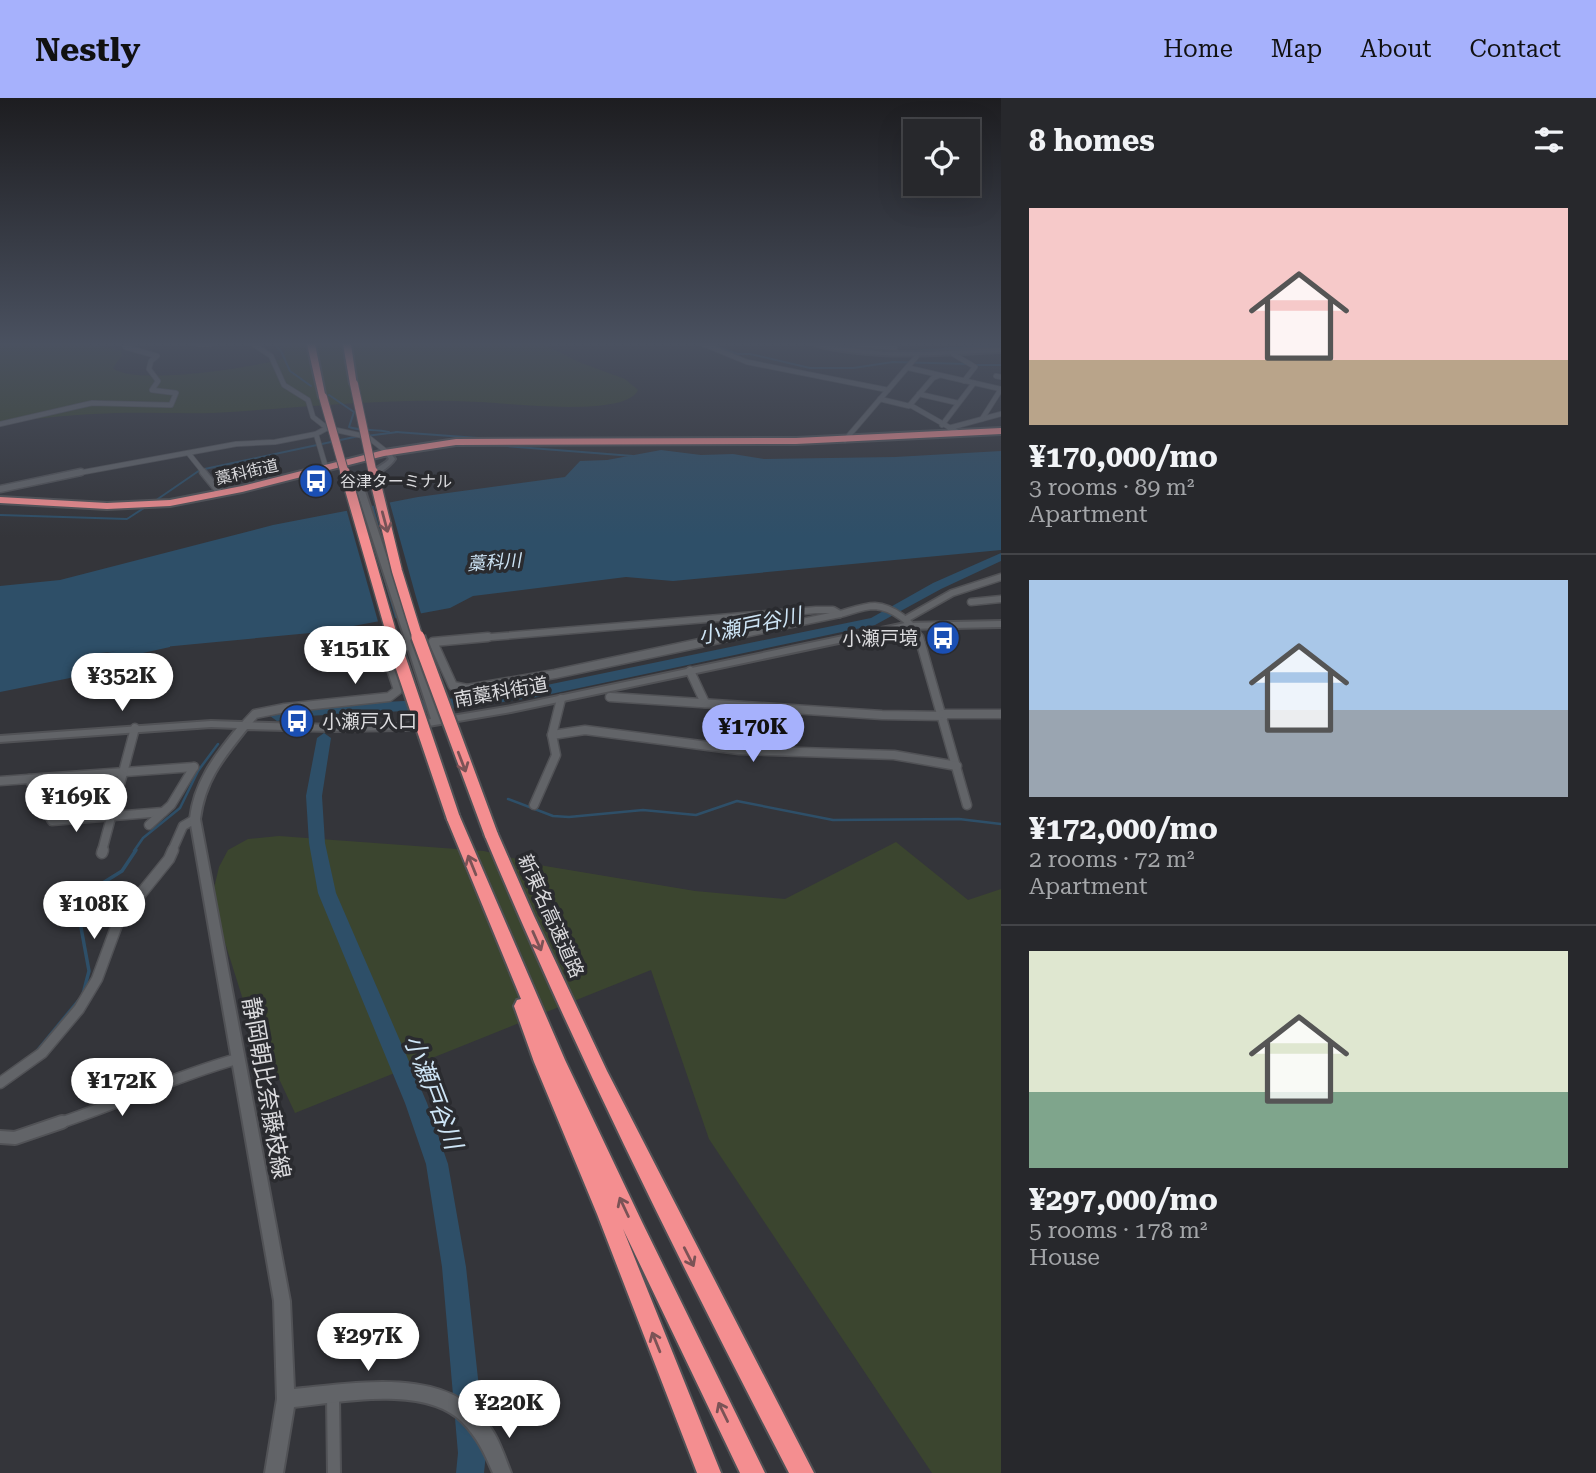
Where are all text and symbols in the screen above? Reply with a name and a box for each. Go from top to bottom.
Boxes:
text: Nestly [35,30,140,69]
text: Home [1163,35,1233,63]
text: Map [1271,35,1322,63]
text: About [1360,35,1431,63]
text: Contact [1469,35,1561,63]
map controls [903,119,980,196]
button: locate [903,119,980,196]
icon: filters [1530,121,1568,159]
text: 8 homes [1029,123,1155,158]
icon: home [1236,253,1362,379]
text: ¥170,000/mo [1029,439,1218,474]
street label: 藁科街道 [214,456,280,488]
bus stop icon: 谷津ターミナル [297,462,335,500]
place label: 谷津ターミナル [340,472,452,491]
text: 3 rooms · 89 m² [1029,474,1195,501]
text: Apartment [1029,501,1148,528]
one-way arrow [379,510,392,533]
water label: 藁科川 [466,550,524,574]
water label: 小瀬戸谷川 [696,603,806,649]
bus stop icon: 小瀬戸境 [924,619,962,657]
icon: home [1236,625,1362,751]
pin: ¥151K [306,626,404,686]
place label: 小瀬戸境 [842,627,918,650]
text: ¥151K [320,635,390,662]
pin: ¥352K [73,654,171,713]
text: ¥352K [87,662,157,689]
street label: 南藁科街道 [452,672,550,712]
bus stop icon: 小瀬戸入口 [278,702,316,740]
pin: ¥170K [704,704,802,764]
place label: 小瀬戸入口 [322,710,417,733]
text: ¥170K [718,713,788,740]
one-way arrow [457,750,470,772]
pin: ¥169K [27,774,125,834]
text: ¥169K [41,783,111,810]
text: ¥172,000/mo [1029,811,1218,846]
text: 2 rooms · 72 m² [1029,846,1195,873]
street label: 新東名高速道路 [513,851,589,981]
one-way arrow [464,854,477,876]
text: Apartment [1029,873,1148,900]
pin: ¥108K [45,882,143,941]
text: ¥108K [59,890,129,917]
one-way arrow [531,930,544,951]
street label: 静岡朝比奈藤枝線 [237,995,295,1181]
icon: home [1236,996,1362,1122]
water label: 小瀬戸谷川 [398,1031,469,1156]
pin: ¥172K [73,1058,171,1118]
text: ¥172K [87,1067,157,1094]
text: ¥297,000/mo [1029,1182,1218,1217]
one-way arrow [617,1197,630,1218]
text: 5 rooms · 178 m² [1029,1217,1207,1244]
text: House [1029,1244,1100,1271]
one-way arrow [682,1246,696,1267]
pin: ¥297K [319,1314,417,1373]
text: ¥297K [333,1322,403,1349]
one-way arrow [649,1331,662,1353]
pin: ¥220K [460,1380,558,1440]
text: ¥220K [474,1389,544,1416]
one-way arrow [715,1402,729,1423]

